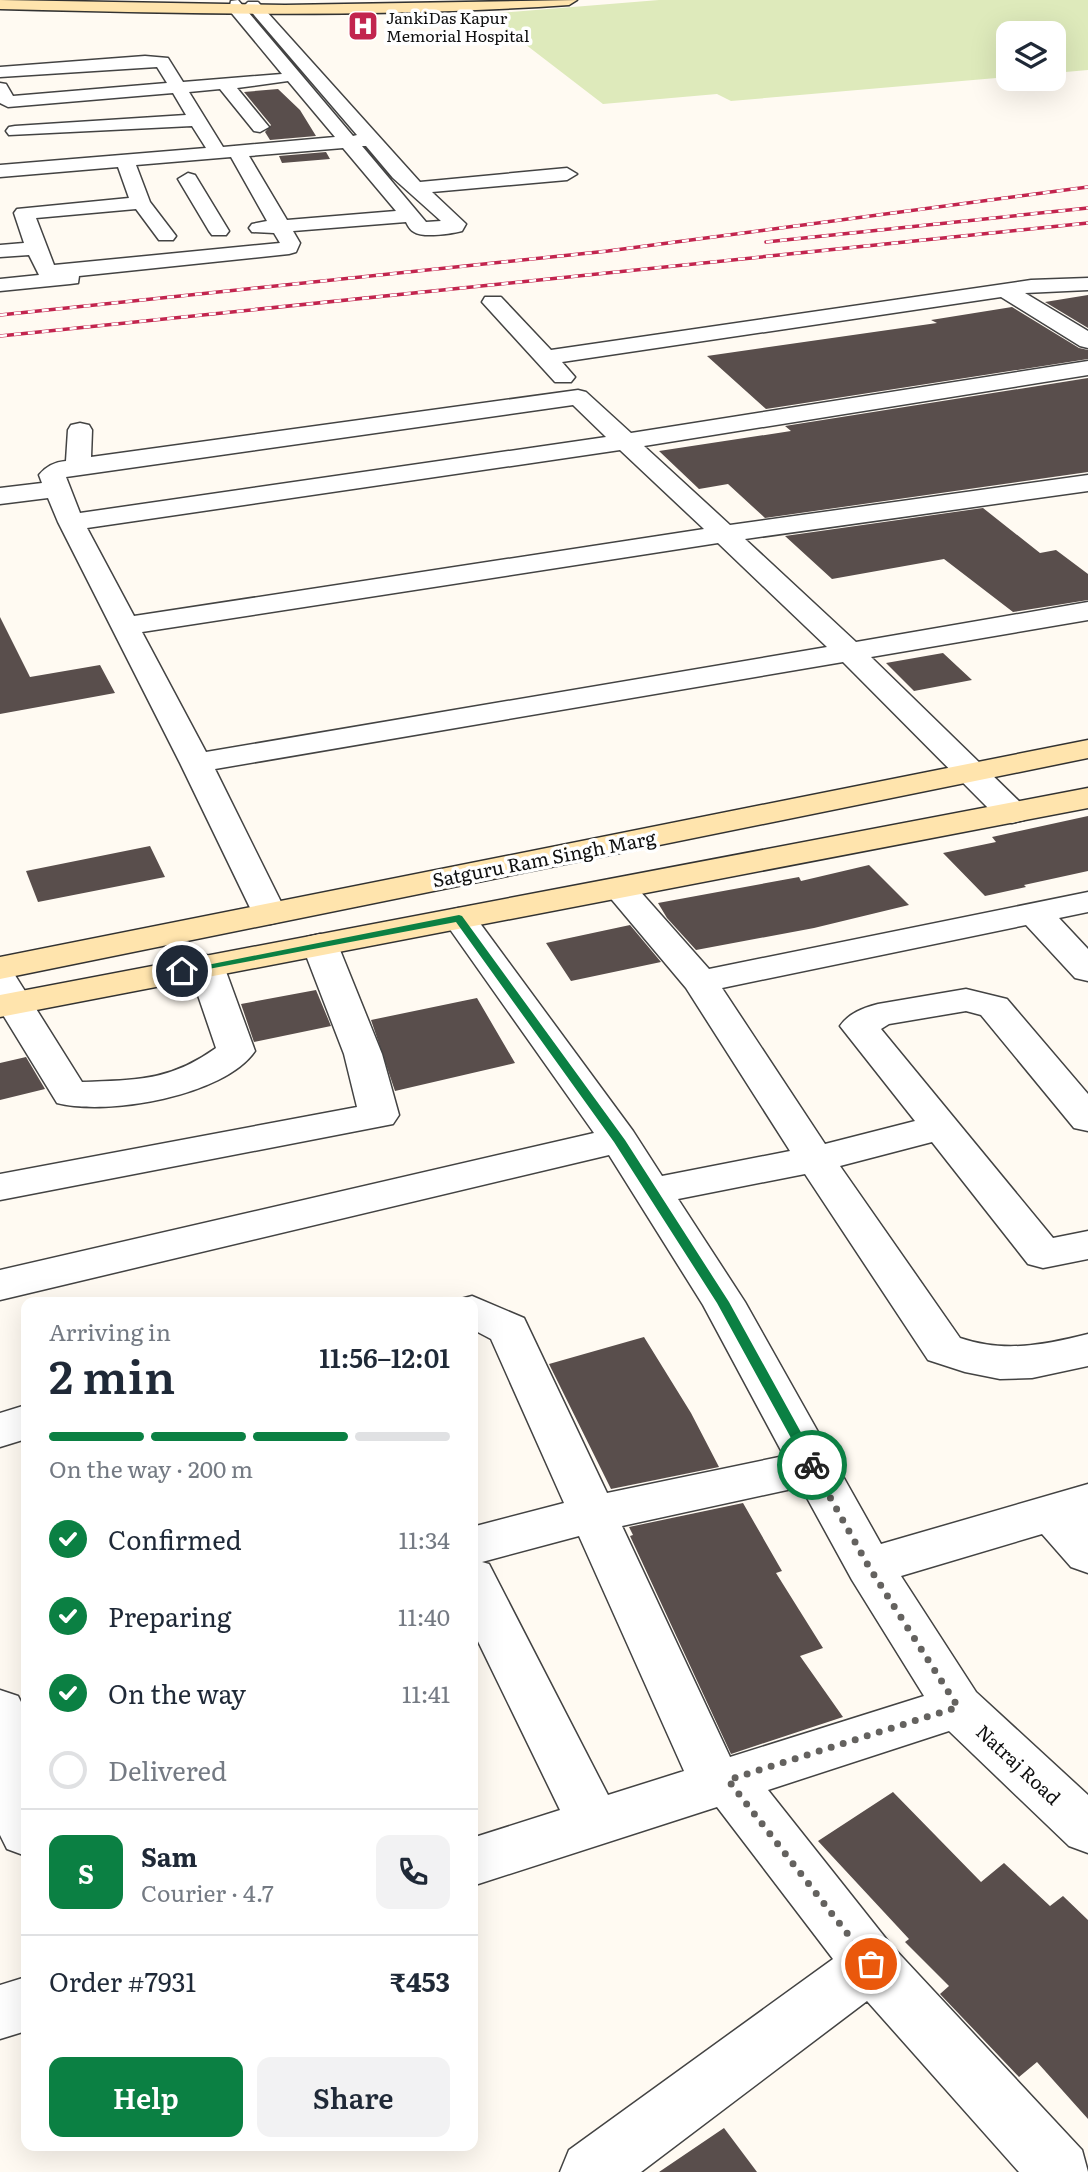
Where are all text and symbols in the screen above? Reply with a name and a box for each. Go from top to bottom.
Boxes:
place label: JankiDas Kapur Memorial Hospital [386,5,529,47]
hospital icon: JankiDas Kapur Memorial Hospital [346,9,380,43]
map controls [996,21,1066,91]
button: layers [996,21,1066,91]
street label: Satguru Ram Singh Marg [430,823,659,893]
pin [152,941,212,1001]
icon: home [163,952,201,990]
text: Arriving in [49,1314,171,1348]
text: 11:56–12:01 [319,1337,450,1376]
text: 2 min [49,1340,175,1408]
courier [777,1430,847,1500]
icon: bike [793,1446,831,1484]
text: On the way · 200 m [49,1451,253,1485]
text: Confirmed [108,1519,242,1558]
icon: check [49,1520,87,1558]
text: 11:34 [399,1522,450,1556]
text: Preparing [108,1596,231,1635]
icon: check [49,1597,87,1635]
text: 11:40 [398,1599,450,1633]
text: On the way [108,1673,246,1712]
icon: check [49,1674,87,1712]
text: 11:41 [402,1676,450,1710]
street label: Natraj Road [970,1717,1068,1811]
text: Delivered [108,1750,227,1789]
button: phone [376,1835,450,1909]
text: Sam [141,1836,197,1875]
text: S [78,1853,94,1892]
text: Courier · 4.7 [141,1875,274,1909]
pin [841,1934,901,1994]
icon: bag [852,1945,890,1983]
text: Order #7931 [49,1961,196,2000]
text: ₹453 [390,1961,450,2000]
button: Help [49,2057,243,2137]
button: Share [257,2057,450,2137]

